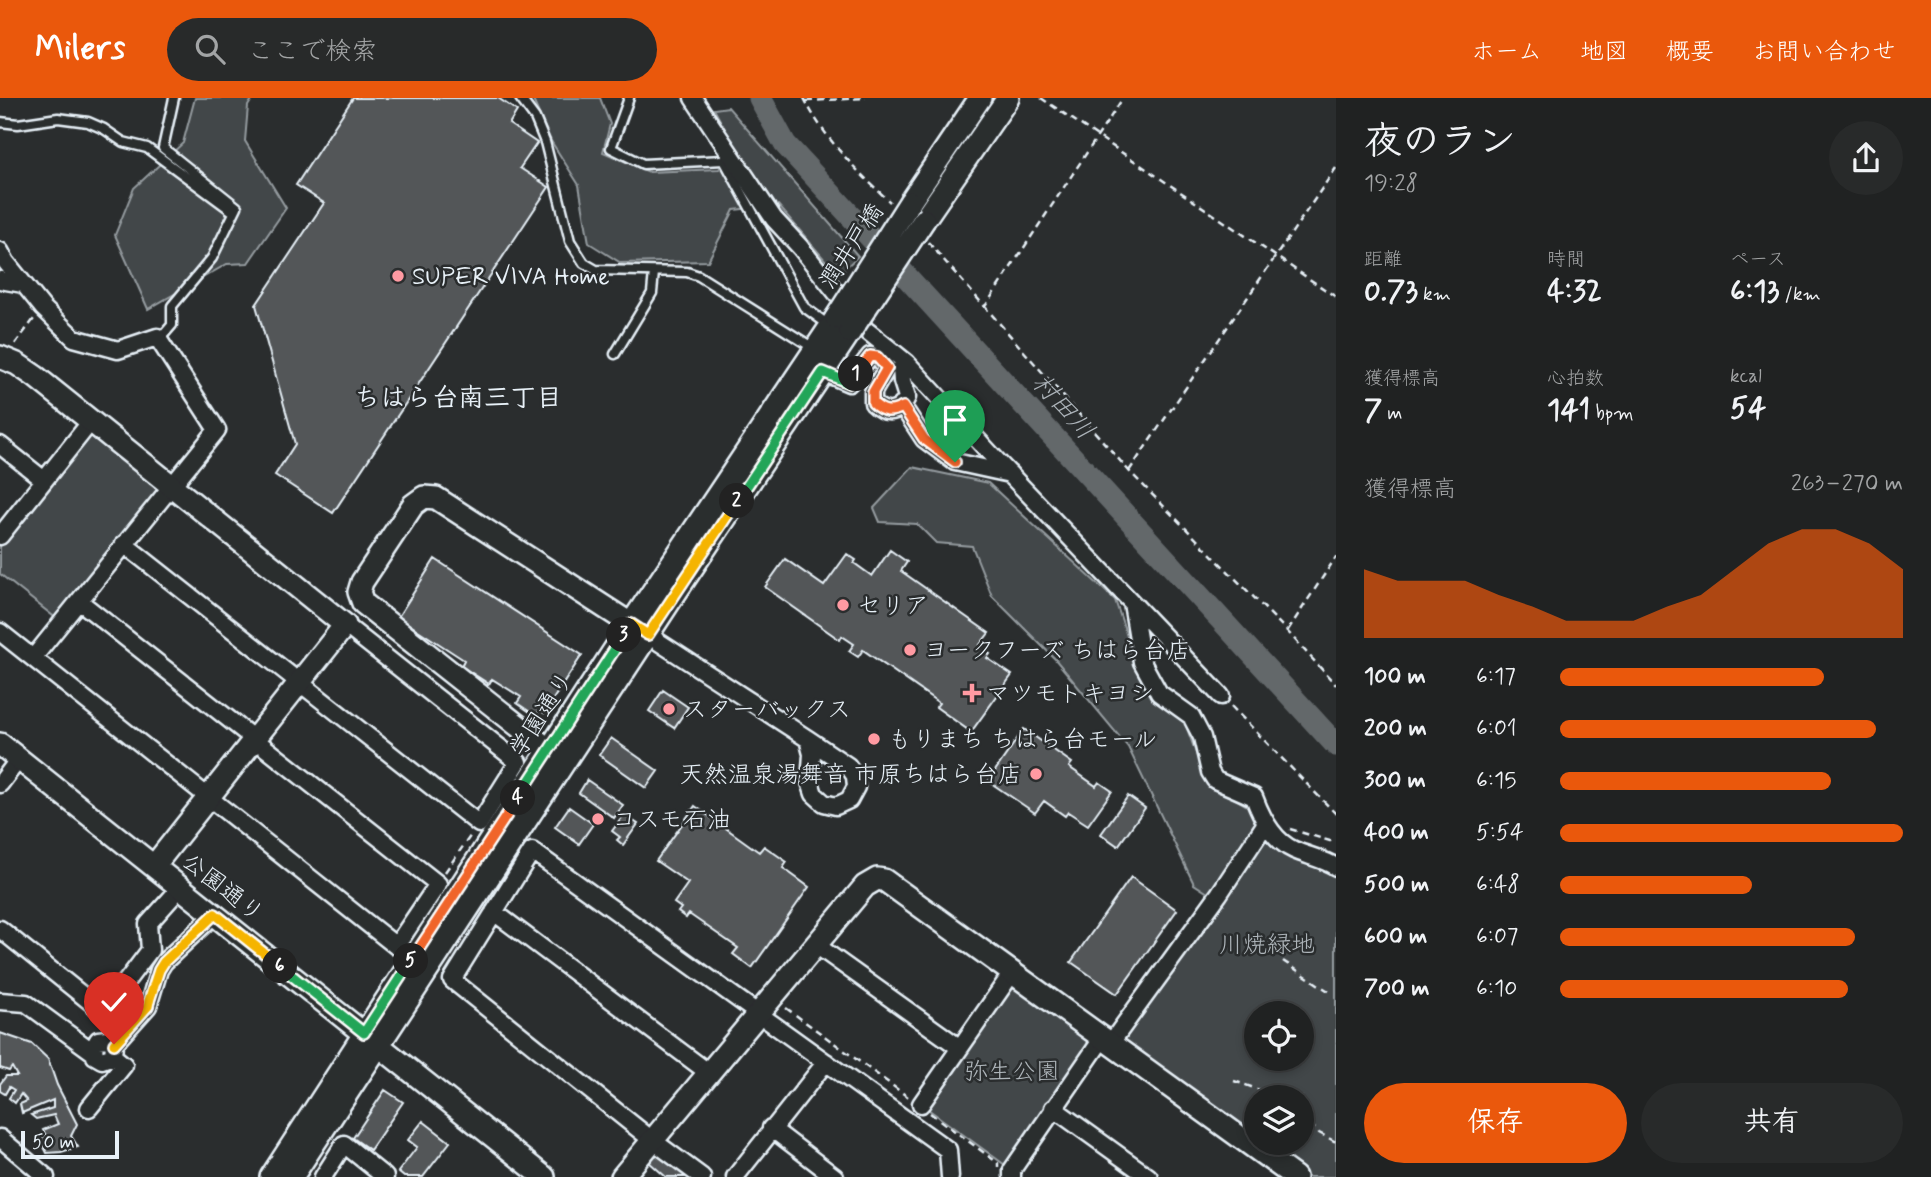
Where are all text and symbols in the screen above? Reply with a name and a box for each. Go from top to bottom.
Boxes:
search box [167,18,657,81]
text: Milers [35,27,125,71]
icon: search [191,30,229,68]
text: ここで検索 [247,35,377,69]
text: ホーム [1471,37,1542,68]
text: 地図 [1580,37,1628,68]
text: 概要 [1666,37,1714,68]
text: お問い合わせ [1752,37,1896,68]
text: 夜のラン [1364,118,1516,167]
button: share [1829,121,1903,195]
text: 19:28 [1364,169,1418,199]
street label: 潤井戸橋 [813,198,891,296]
text: 距離 [1364,247,1402,272]
text: 時間 [1547,247,1585,272]
text: ペース [1730,247,1786,272]
place label: SUPER VIVA Home [412,262,610,293]
marker: SUPER VIVA Home [390,268,406,284]
text: 0.73 [1364,272,1418,311]
text: 4:32 [1547,272,1602,311]
text: 6:13 [1730,272,1779,311]
text: km [1418,282,1451,307]
text: /km [1779,282,1821,307]
pin: 1 [838,356,874,392]
text: 1 [851,361,860,386]
text: kcal [1730,364,1762,389]
text: 獲得標高 [1364,366,1440,391]
text: 心拍数 [1547,366,1604,391]
water label: 村田川 [1024,367,1101,448]
district label: ちはら台南三丁目 [354,382,562,416]
text: 54 [1730,389,1766,428]
pin [925,390,985,462]
text: 7 [1364,391,1382,430]
text: 141 [1547,391,1590,430]
icon: arrive [936,401,974,439]
text: m [1382,401,1402,426]
text: bpm [1590,401,1634,426]
text: 263–270 m [1791,469,1903,499]
text: 獲得標高 [1364,475,1456,505]
pin: 2 [720,484,754,518]
text: 2 [732,488,741,513]
place label: セリア [857,591,929,622]
marker: セリア [835,597,851,613]
pin: 3 [606,618,642,652]
text: 3 [619,622,628,647]
place label: ヨークフーズ ちはら台店 [924,636,1191,667]
marker: ヨークフーズ ちはら台店 [902,642,918,658]
text: 100 m [1364,662,1426,692]
text: 6:17 [1476,662,1516,692]
street label: 学園通り [503,666,581,764]
place label: マツモトキヨシ [986,679,1154,710]
marker: マツモトキヨシ [964,685,980,701]
place label: スターバックス [683,695,851,726]
marker: スターバックス [661,701,677,717]
text: 200 m [1364,714,1427,744]
text: 6:01 [1476,714,1517,744]
place label: もりまち ちはら台モール [888,725,1157,756]
marker: もりまち ちはら台モール [866,731,882,747]
place label: 天然温泉湯舞音 市原ちはら台店 [680,760,1022,791]
marker: 天然温泉湯舞音 市原ちはら台店 [1028,766,1044,782]
text: 300 m [1364,766,1426,796]
text: 6:15 [1476,766,1516,796]
pin: 4 [500,780,536,816]
text: 4 [512,785,523,810]
place label: コスモ石油 [612,805,731,836]
marker: コスモ石油 [590,811,606,827]
text: 400 m [1364,818,1429,848]
text: 5:54 [1476,818,1524,848]
street label: 公園通り [175,846,269,930]
text: 500 m [1364,870,1429,900]
text: 6:48 [1476,870,1520,900]
text: 600 m [1364,922,1427,952]
text: 6:07 [1476,922,1518,952]
park label: 川焼緑地 [1219,930,1315,961]
pin: 5 [394,944,428,978]
pin: 6 [262,948,298,984]
text: 5 [405,948,416,973]
text: 6 [275,953,284,978]
pin [84,972,144,1044]
text: 700 m [1364,974,1429,1004]
text: 6:10 [1476,974,1517,1004]
icon: check [95,983,133,1021]
map controls [1244,1001,1314,1155]
button: locate [1244,1001,1314,1071]
park label: 弥生公園 [964,1057,1060,1088]
button: 保存 [1364,1083,1627,1163]
button: 共有 [1641,1083,1903,1163]
button: layers [1244,1085,1314,1155]
scale bar [21,1128,119,1160]
text: 50 m [32,1130,75,1155]

